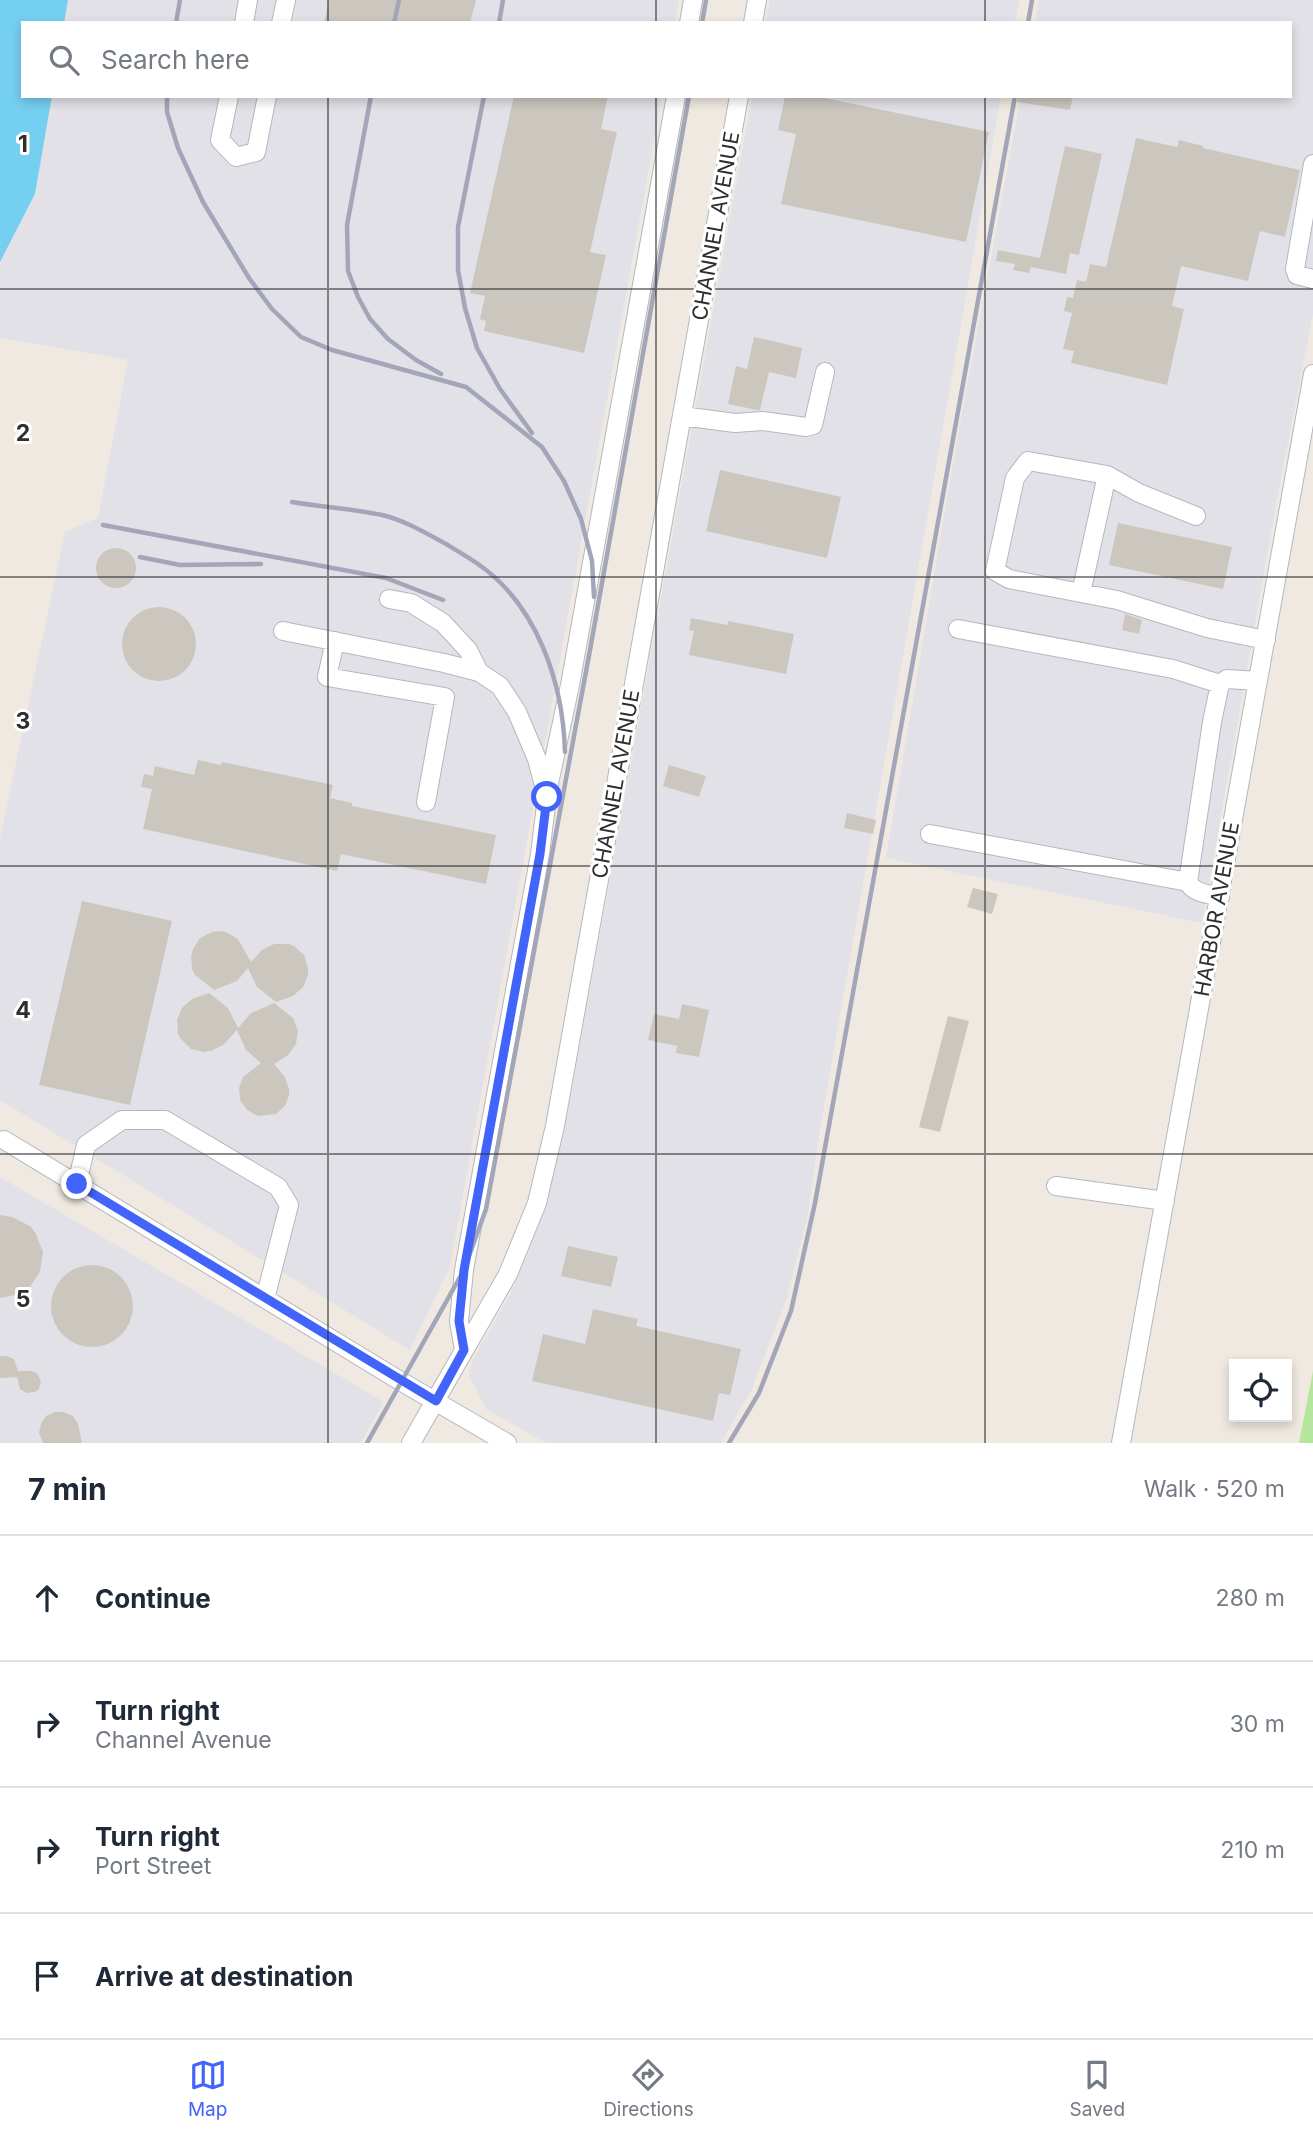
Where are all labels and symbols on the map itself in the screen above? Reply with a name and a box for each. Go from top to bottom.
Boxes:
street label: CHANNEL AVENUE [687,129,744,322]
text: 1 [18,130,28,158]
text: 2 [16,419,30,447]
street label: CHANNEL AVENUE [587,687,644,880]
text: 3 [16,707,30,735]
route start [531,781,562,812]
street label: HARBOR AVENUE [1189,820,1244,998]
text: 4 [15,996,31,1024]
route end [61,1168,92,1199]
text: 5 [16,1285,30,1313]

